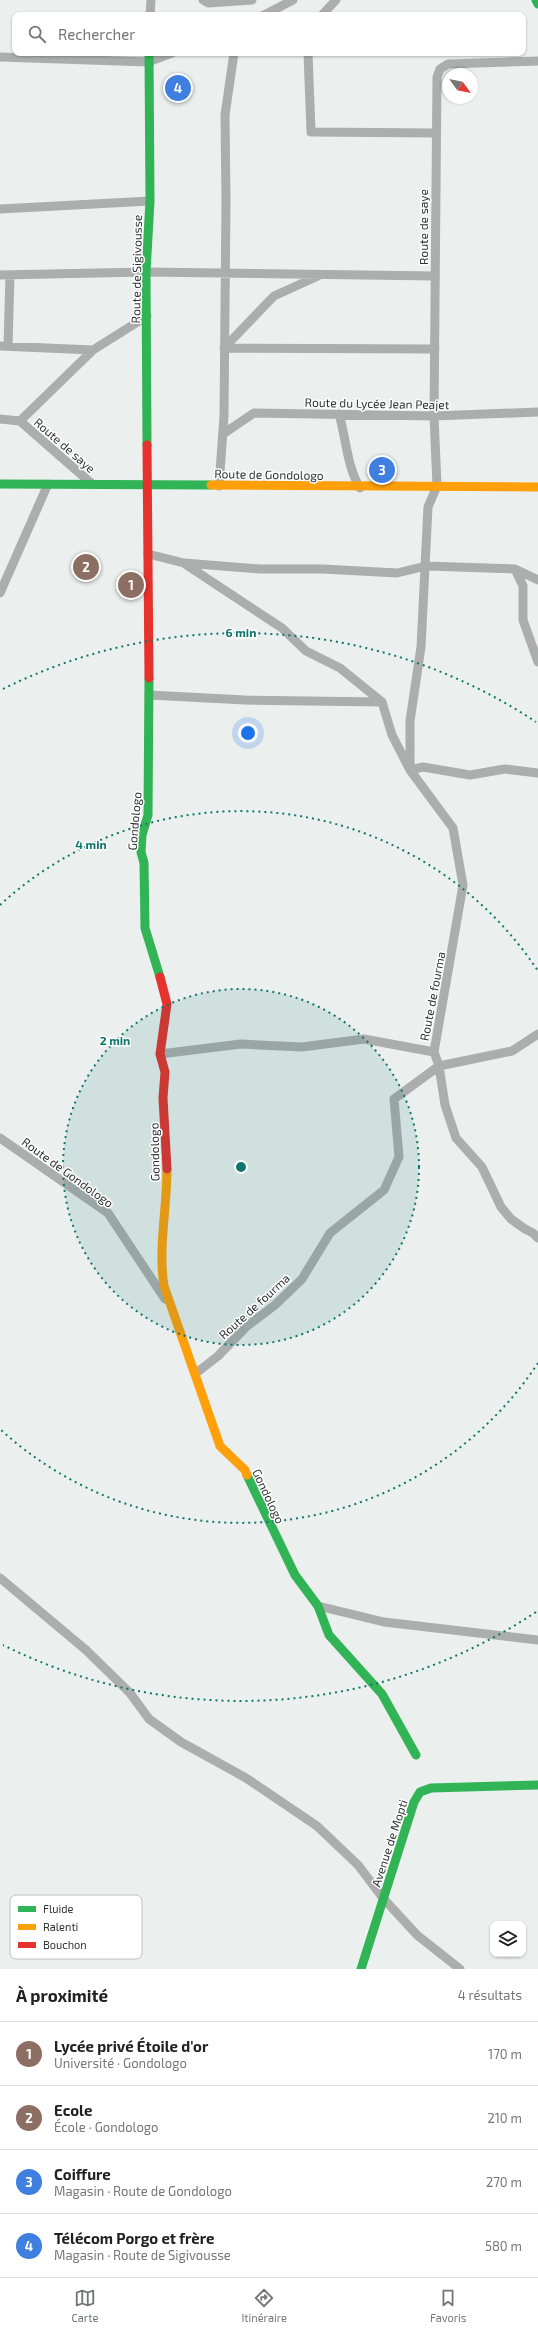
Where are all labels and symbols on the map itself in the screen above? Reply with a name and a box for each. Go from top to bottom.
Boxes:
north arrow [442,68,478,104]
pin: 4 [165,73,191,103]
street label: Route de saye [416,189,430,265]
street label: Route de Sigivousse [128,215,144,323]
street label: Route du Lycée Jean Peajet [305,395,450,412]
street label: Route de saye [32,415,98,475]
pin: 3 [369,455,395,485]
street label: Route de Gondologo [214,466,324,482]
pin: 2 [73,552,99,582]
pin: 1 [118,570,144,600]
text: 6 min [226,625,256,639]
your location [238,723,258,743]
street label: Gondologo [124,791,144,851]
text: 4 min [75,837,107,851]
street label: Route de fourma [416,950,448,1042]
text: 2 min [100,1033,130,1047]
street label: Gondologo [146,1122,162,1182]
street label: Route de Gondologo [20,1134,117,1210]
centre of rings [234,1160,248,1174]
street label: Route de fourma [216,1271,292,1341]
street label: Gondologo [250,1466,288,1526]
street label: Avenue de Mopti [368,1798,410,1888]
legend [10,1895,142,1959]
text: Fluide [43,1902,73,1915]
text: Ralenti [43,1920,78,1933]
text: Bouchon [43,1938,87,1951]

